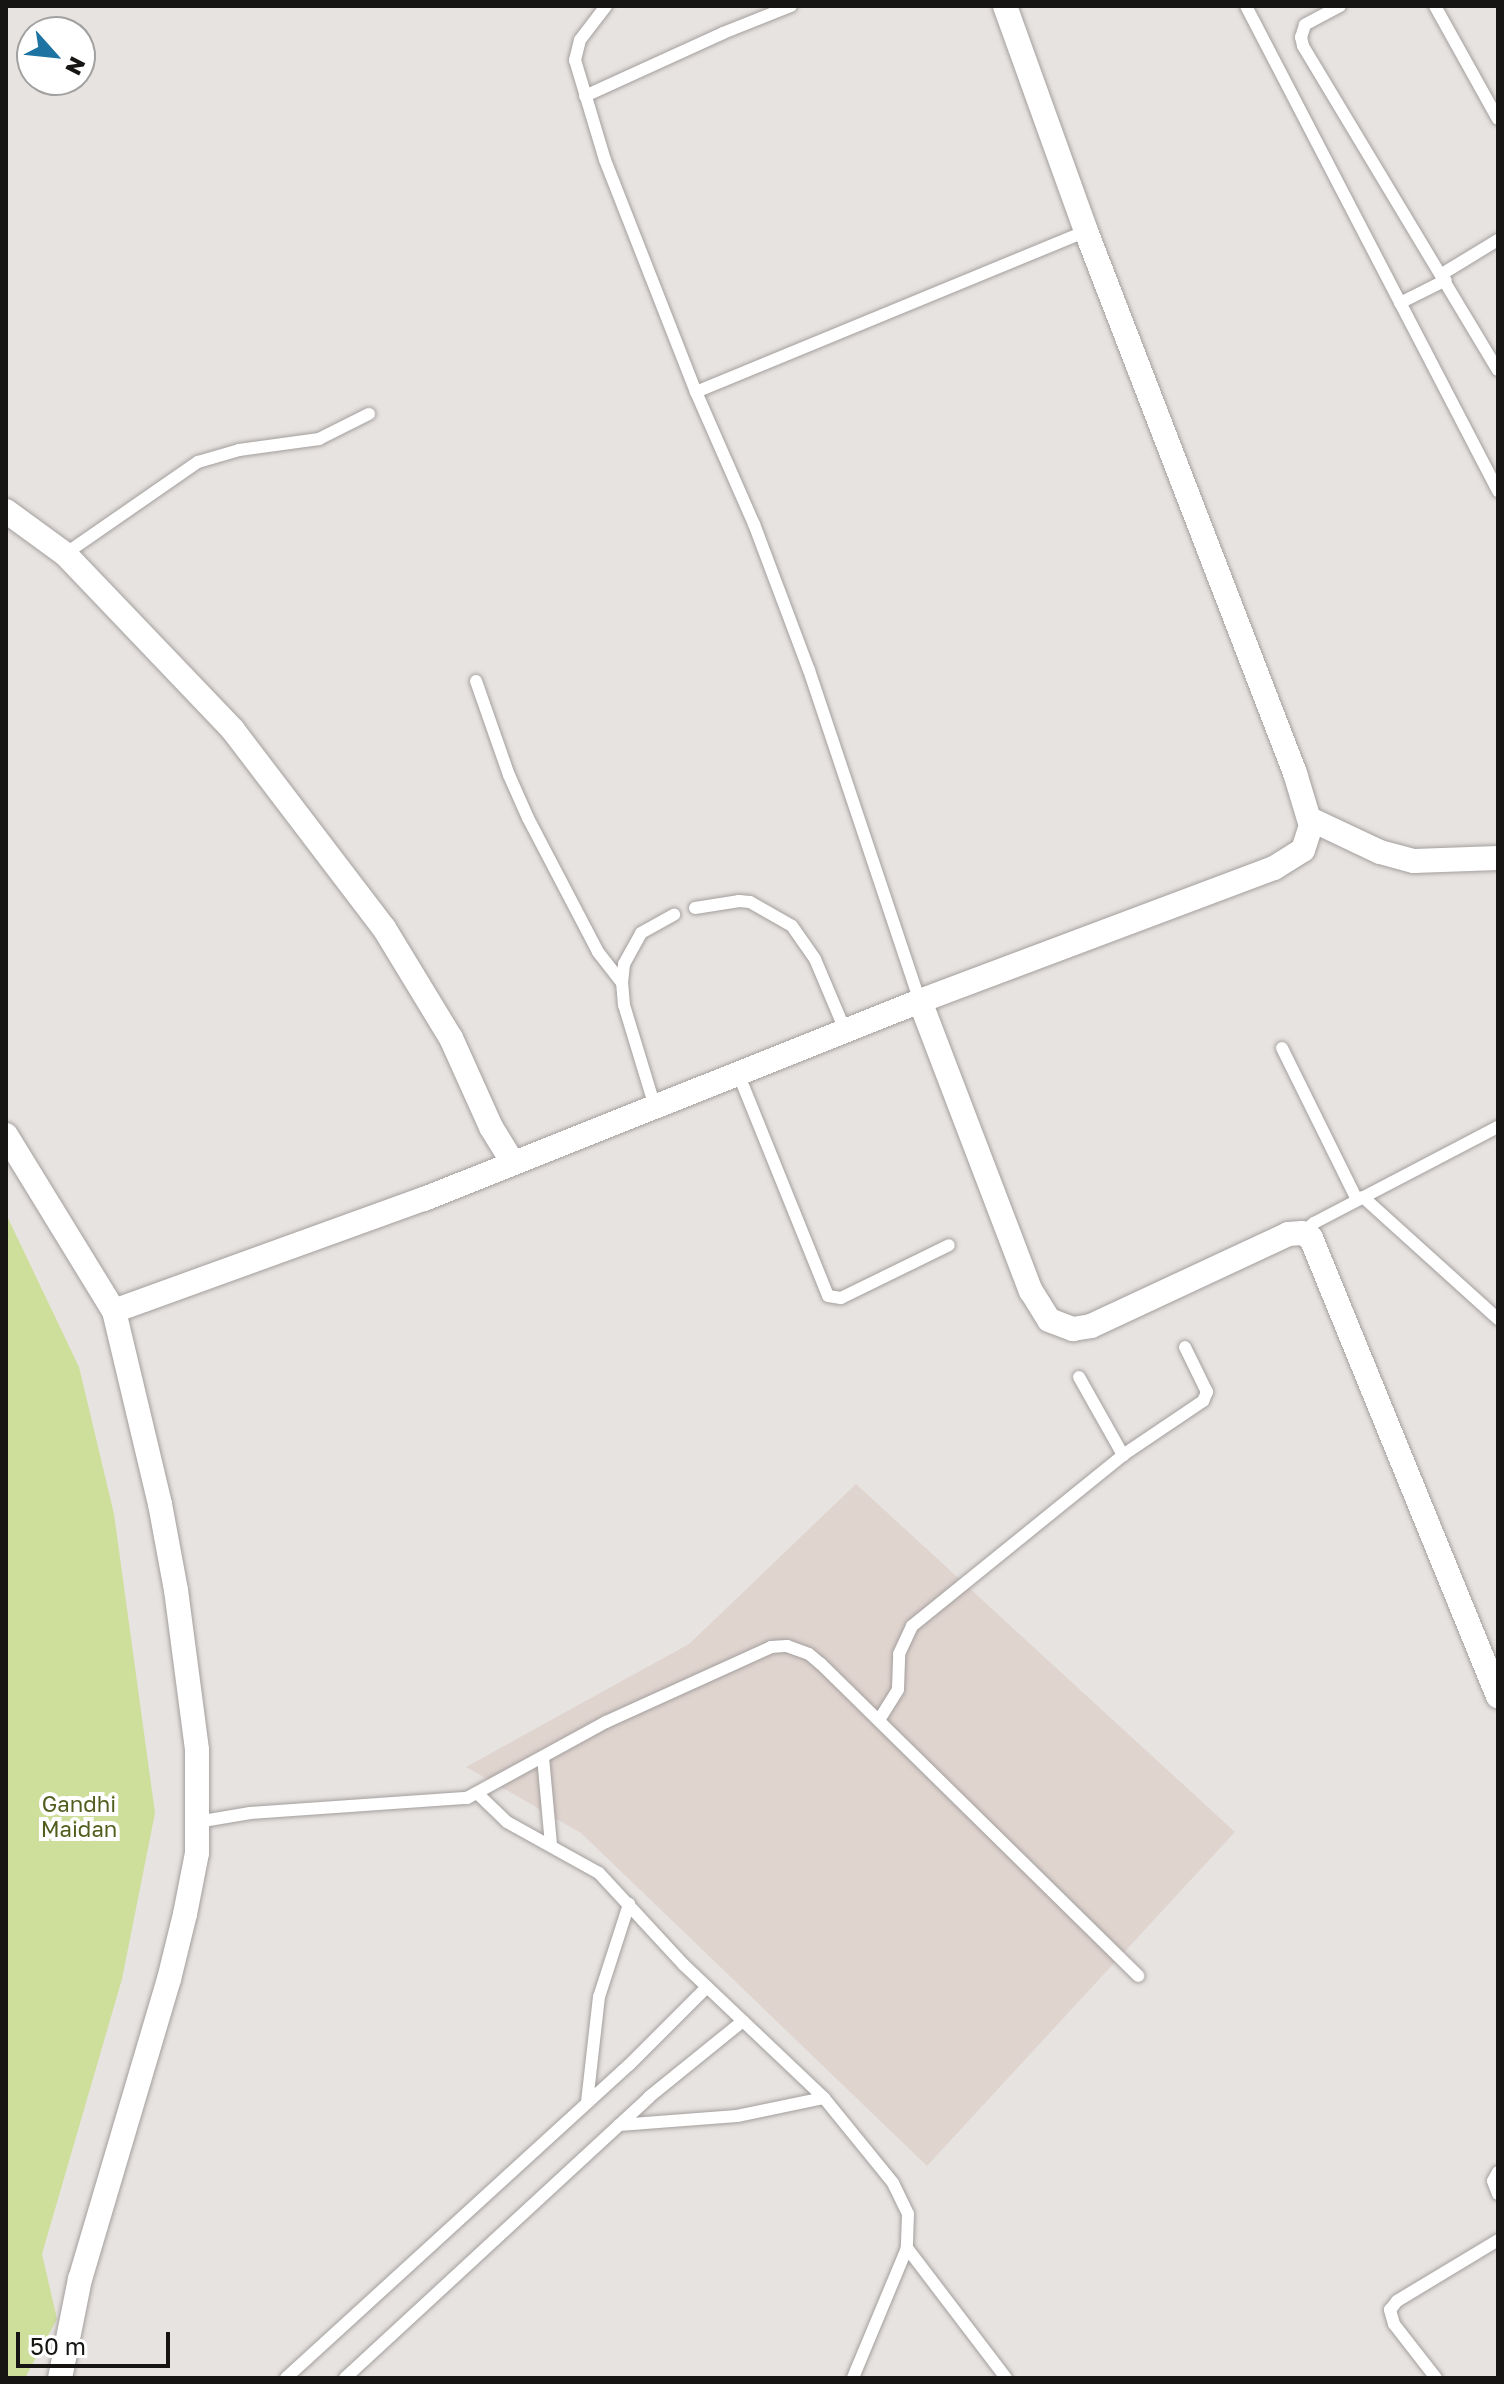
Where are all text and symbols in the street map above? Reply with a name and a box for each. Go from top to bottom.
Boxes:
north arrow [16,16,96,96]
text: N [60,53,92,80]
park label: Gandhi Maidan [41,1790,117,1842]
scale bar [20,2316,174,2366]
text: 50 m [30,2331,86,2360]

